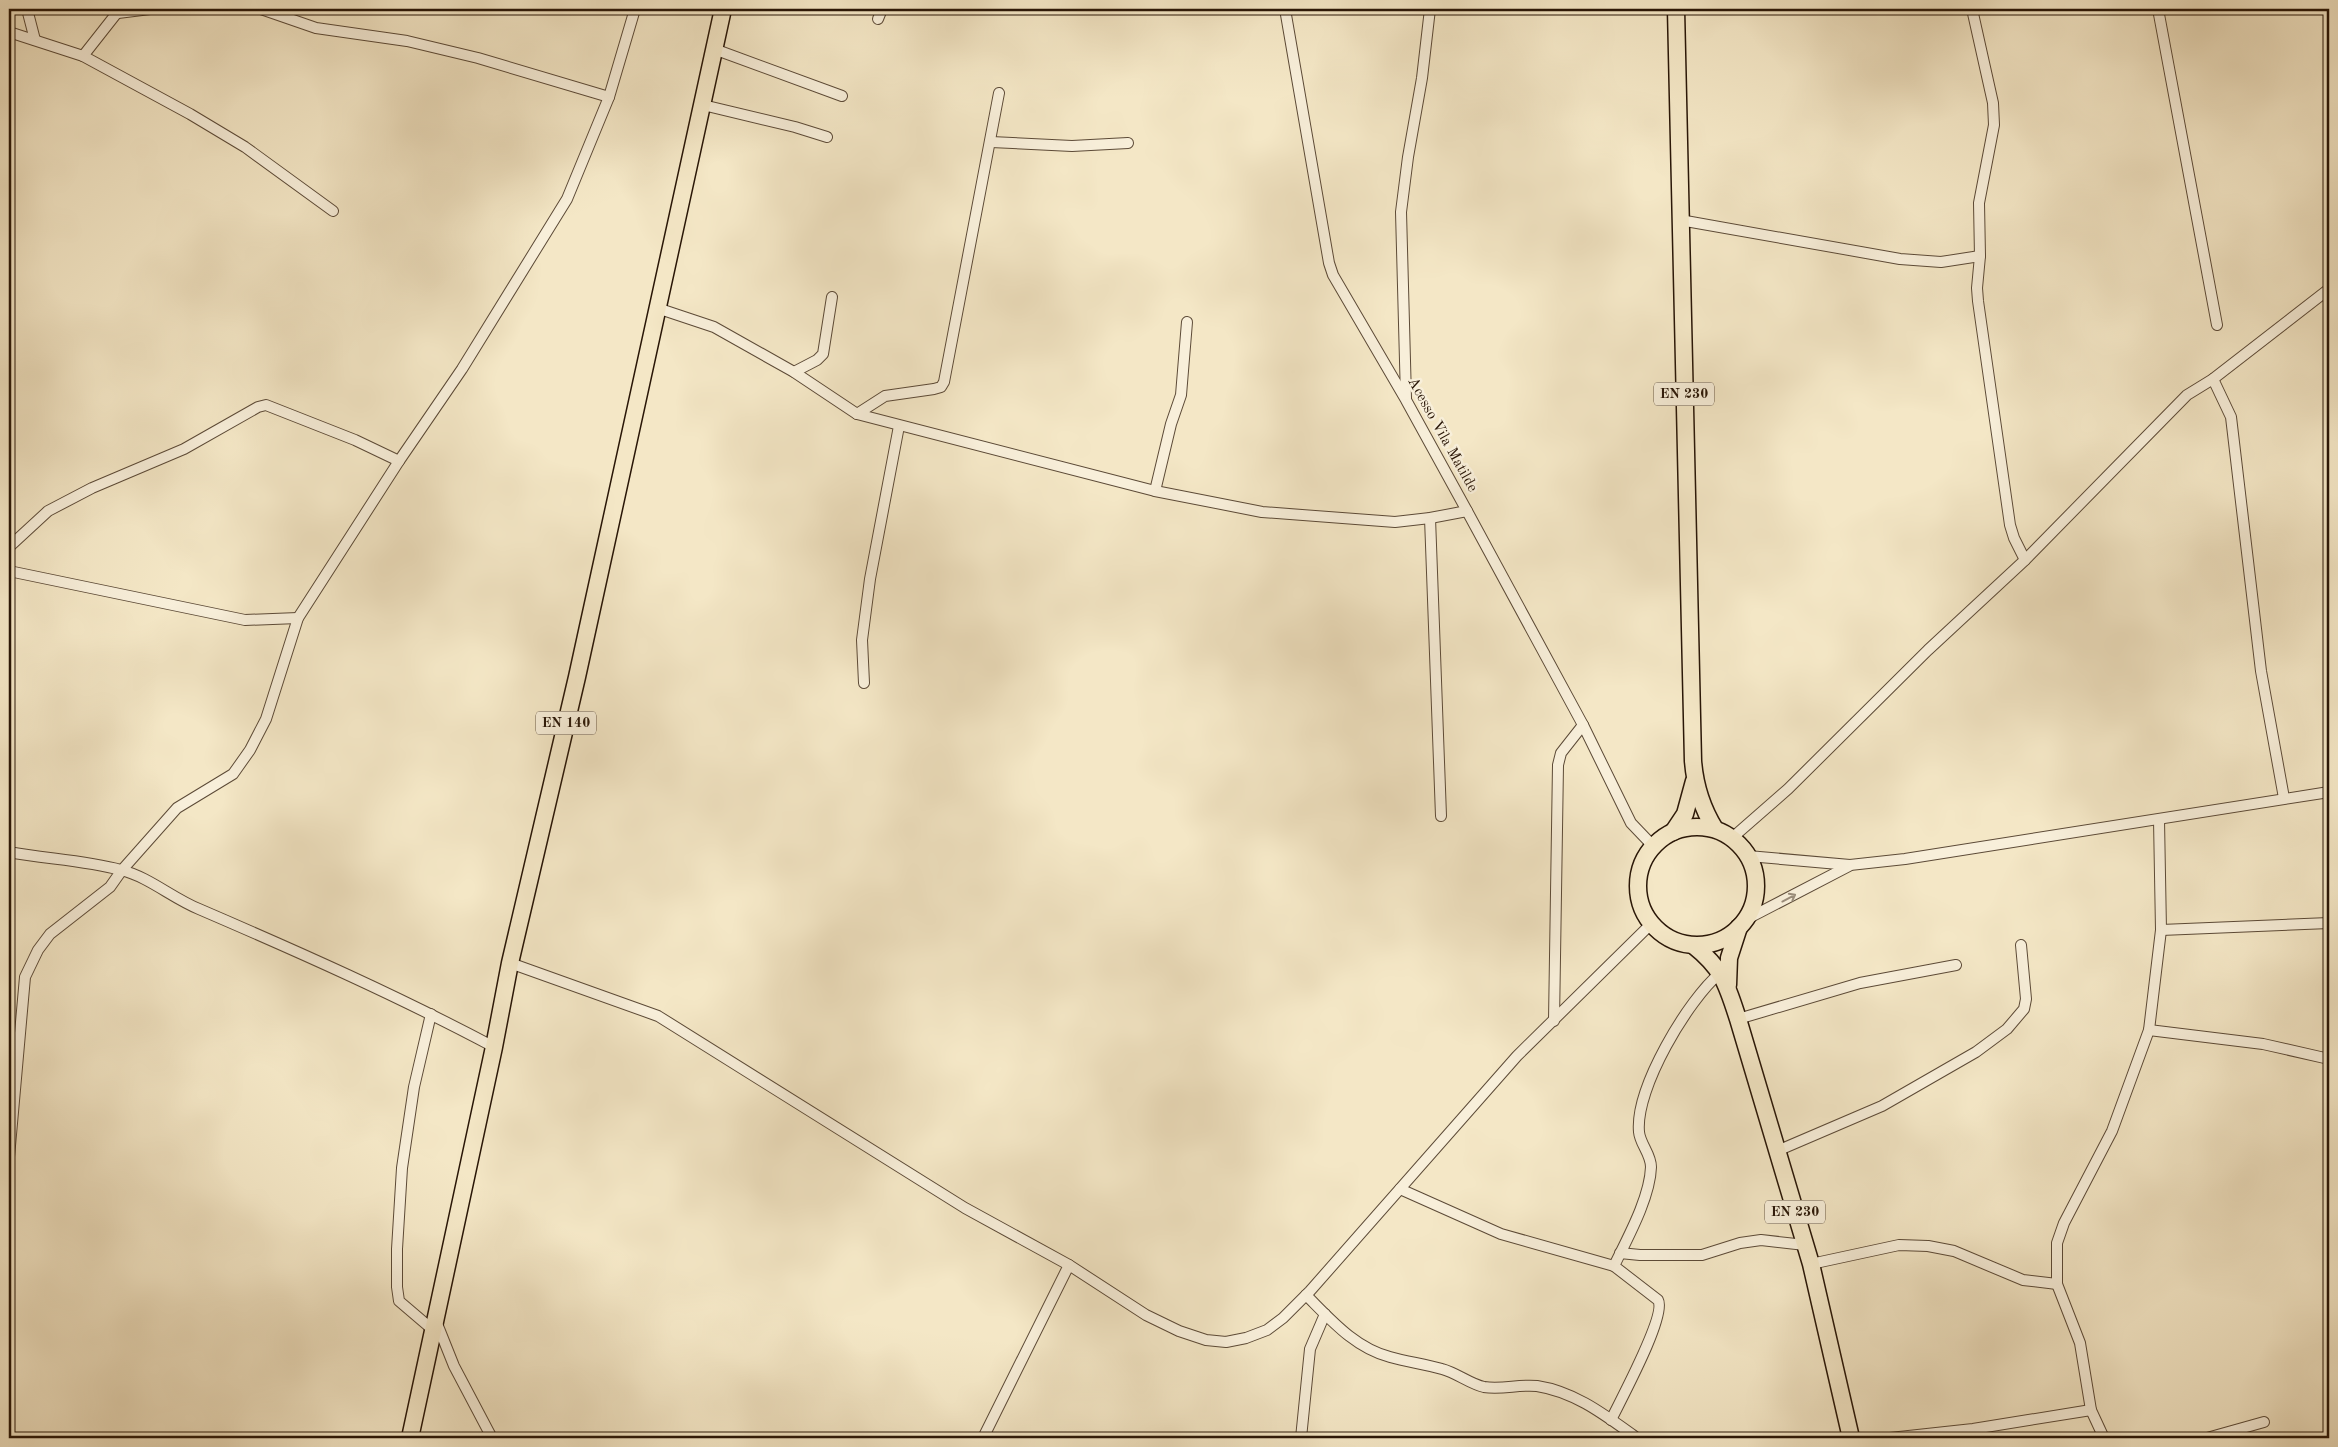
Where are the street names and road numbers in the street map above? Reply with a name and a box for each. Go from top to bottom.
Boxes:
street label: Acesso Vila Matilde [1404,375,1480,495]
road number: EN 230 [1654,382,1714,406]
road number: EN 140 [536,711,596,734]
road number: EN 230 [1765,1200,1825,1224]

